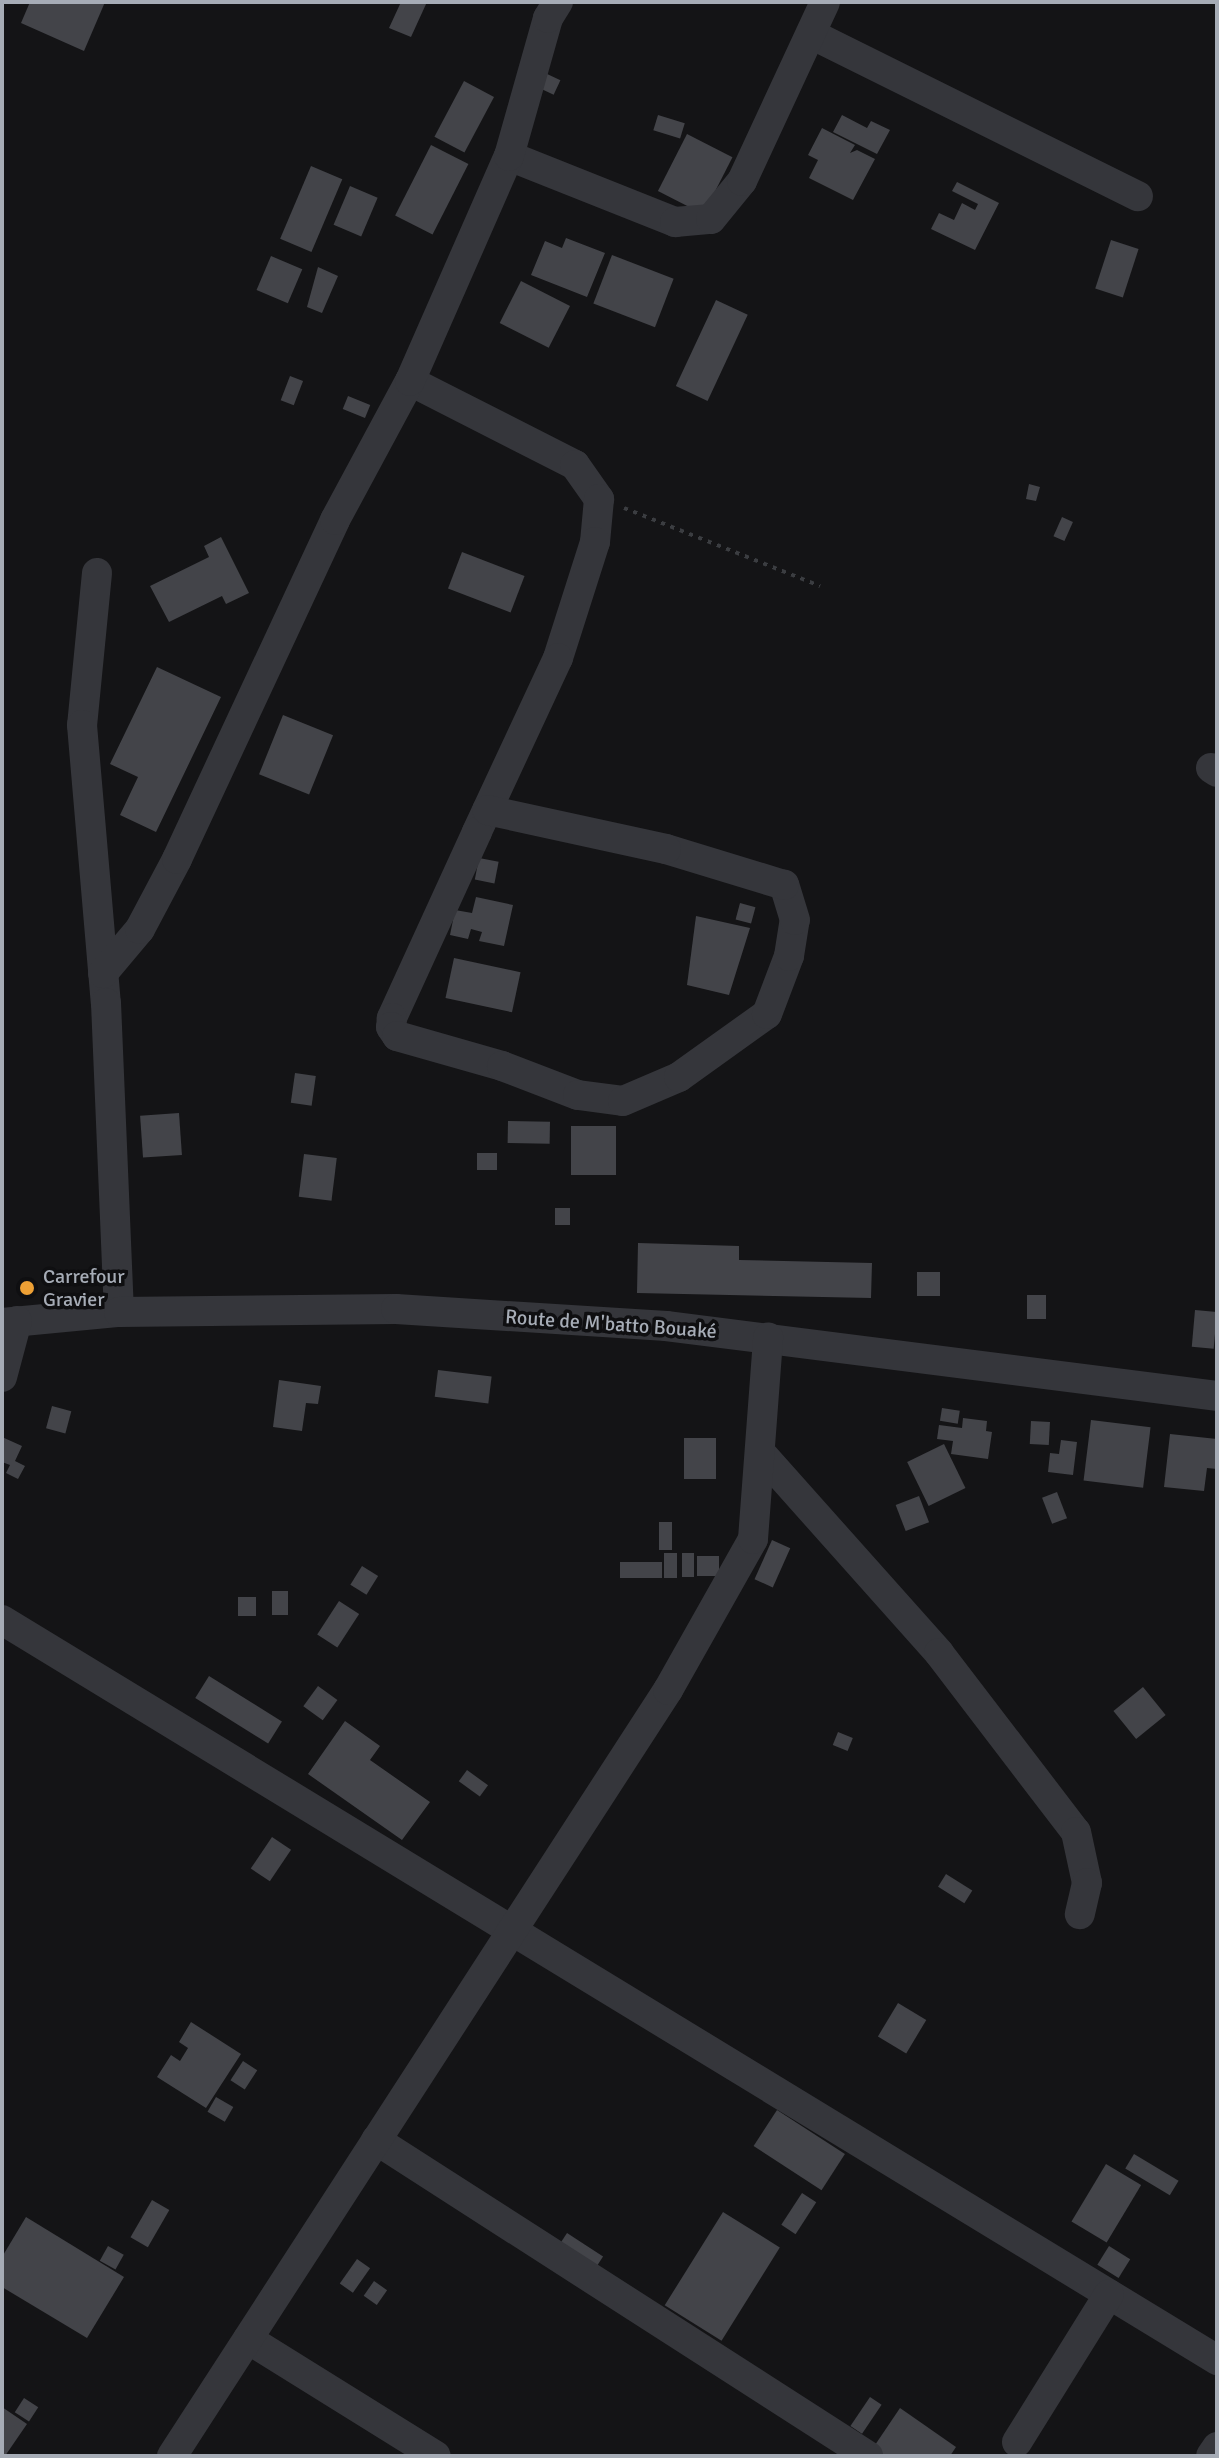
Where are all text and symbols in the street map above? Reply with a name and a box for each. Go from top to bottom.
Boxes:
place label: Carrefour Gravier [43,1264,125,1311]
marker: Carrefour Gravier [18,1279,36,1297]
street label: Route de M'batto Bouaké [504,1305,718,1343]

